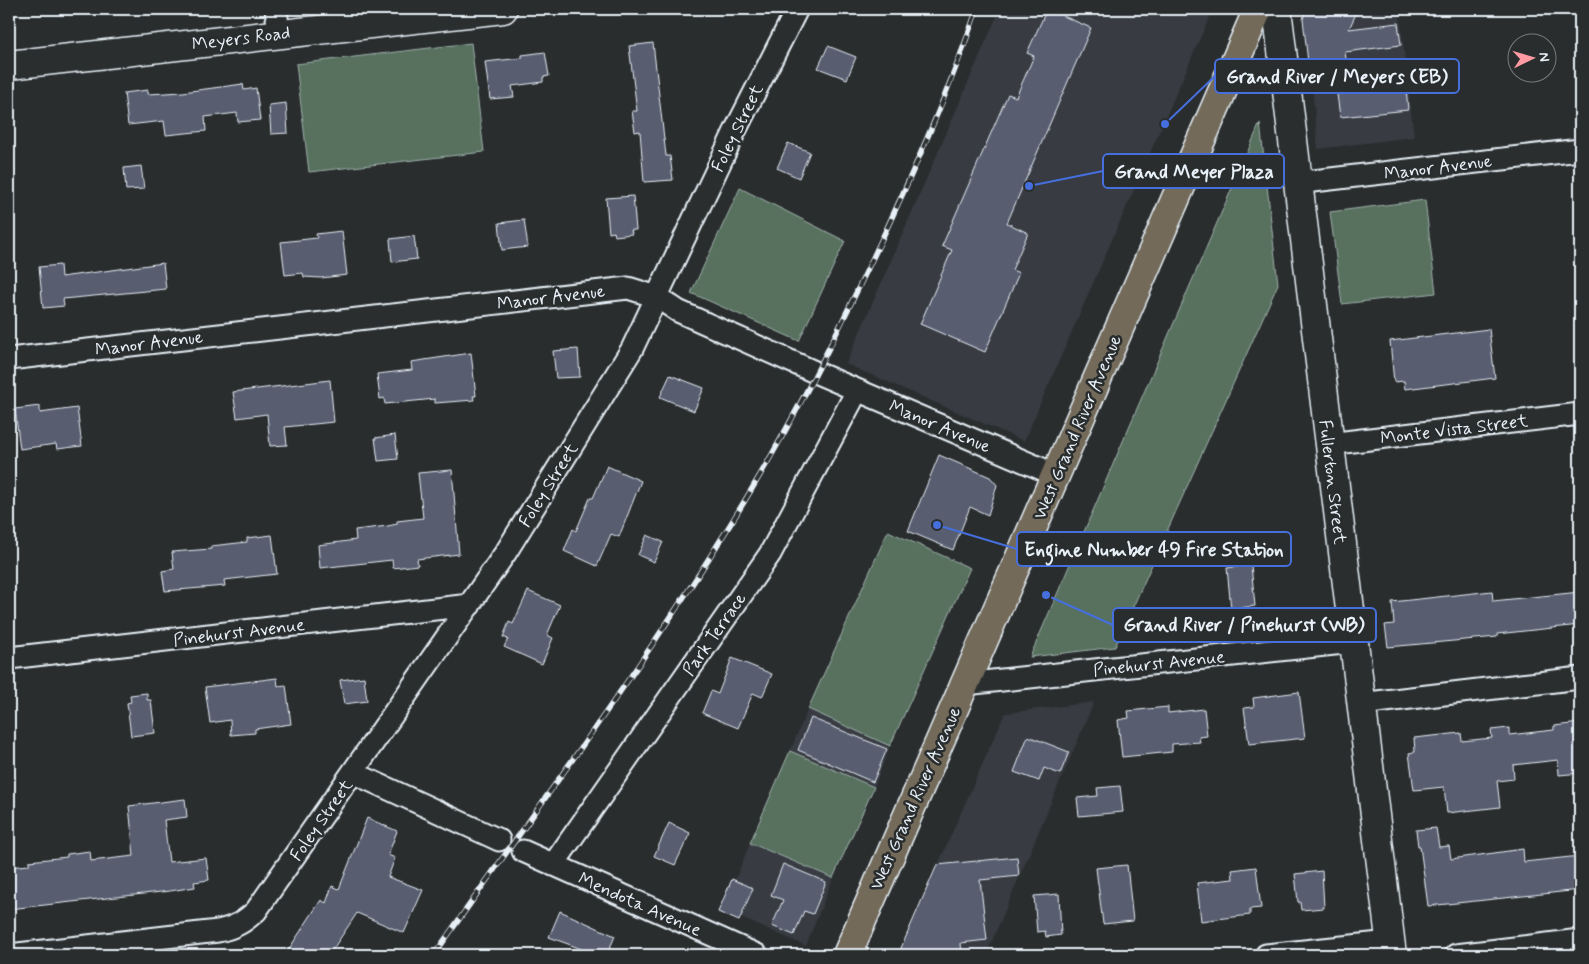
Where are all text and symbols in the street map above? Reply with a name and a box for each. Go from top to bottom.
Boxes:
street label: Meyers Road [190,21,292,57]
north arrow [1506,32,1556,82]
text: N [1535,52,1553,62]
callout: Grand River / Meyers (EB) [1215,59,1459,93]
text: Grand River / Meyers (EB) [1226,65,1448,90]
street label: Foley Street [706,80,770,176]
street label: Manor Avenue [1383,149,1493,187]
callout: Grand Meyer Plaza [1103,154,1284,188]
text: Grand Meyer Plaza [1114,160,1274,185]
street label: Manor Avenue [496,279,606,317]
street label: Manor Avenue [94,325,204,363]
street label: West Grand River Avenue [1028,332,1128,523]
street label: Manor Avenue [885,395,994,459]
street label: Monte Vista Street [1379,409,1530,451]
street label: Fullerton Street [1312,419,1352,546]
street label: Foley Street [513,439,584,532]
callout: Engine Number 49 Fire Station [1017,532,1291,566]
text: Engine Number 49 Fire Station [1024,538,1284,566]
street label: Park Terrace [677,588,752,681]
callout: Grand River / Pinehurst (WB) [1113,608,1376,642]
street label: Pinehurst Avenue [172,613,306,653]
text: Grand River / Pinehurst (WB) [1124,613,1365,638]
street label: Pinehurst Avenue [1092,645,1226,683]
street label: West Grand River Avenue [865,703,967,894]
street label: Foley Street [285,774,359,866]
street label: Mendota Avenue [574,867,705,943]

